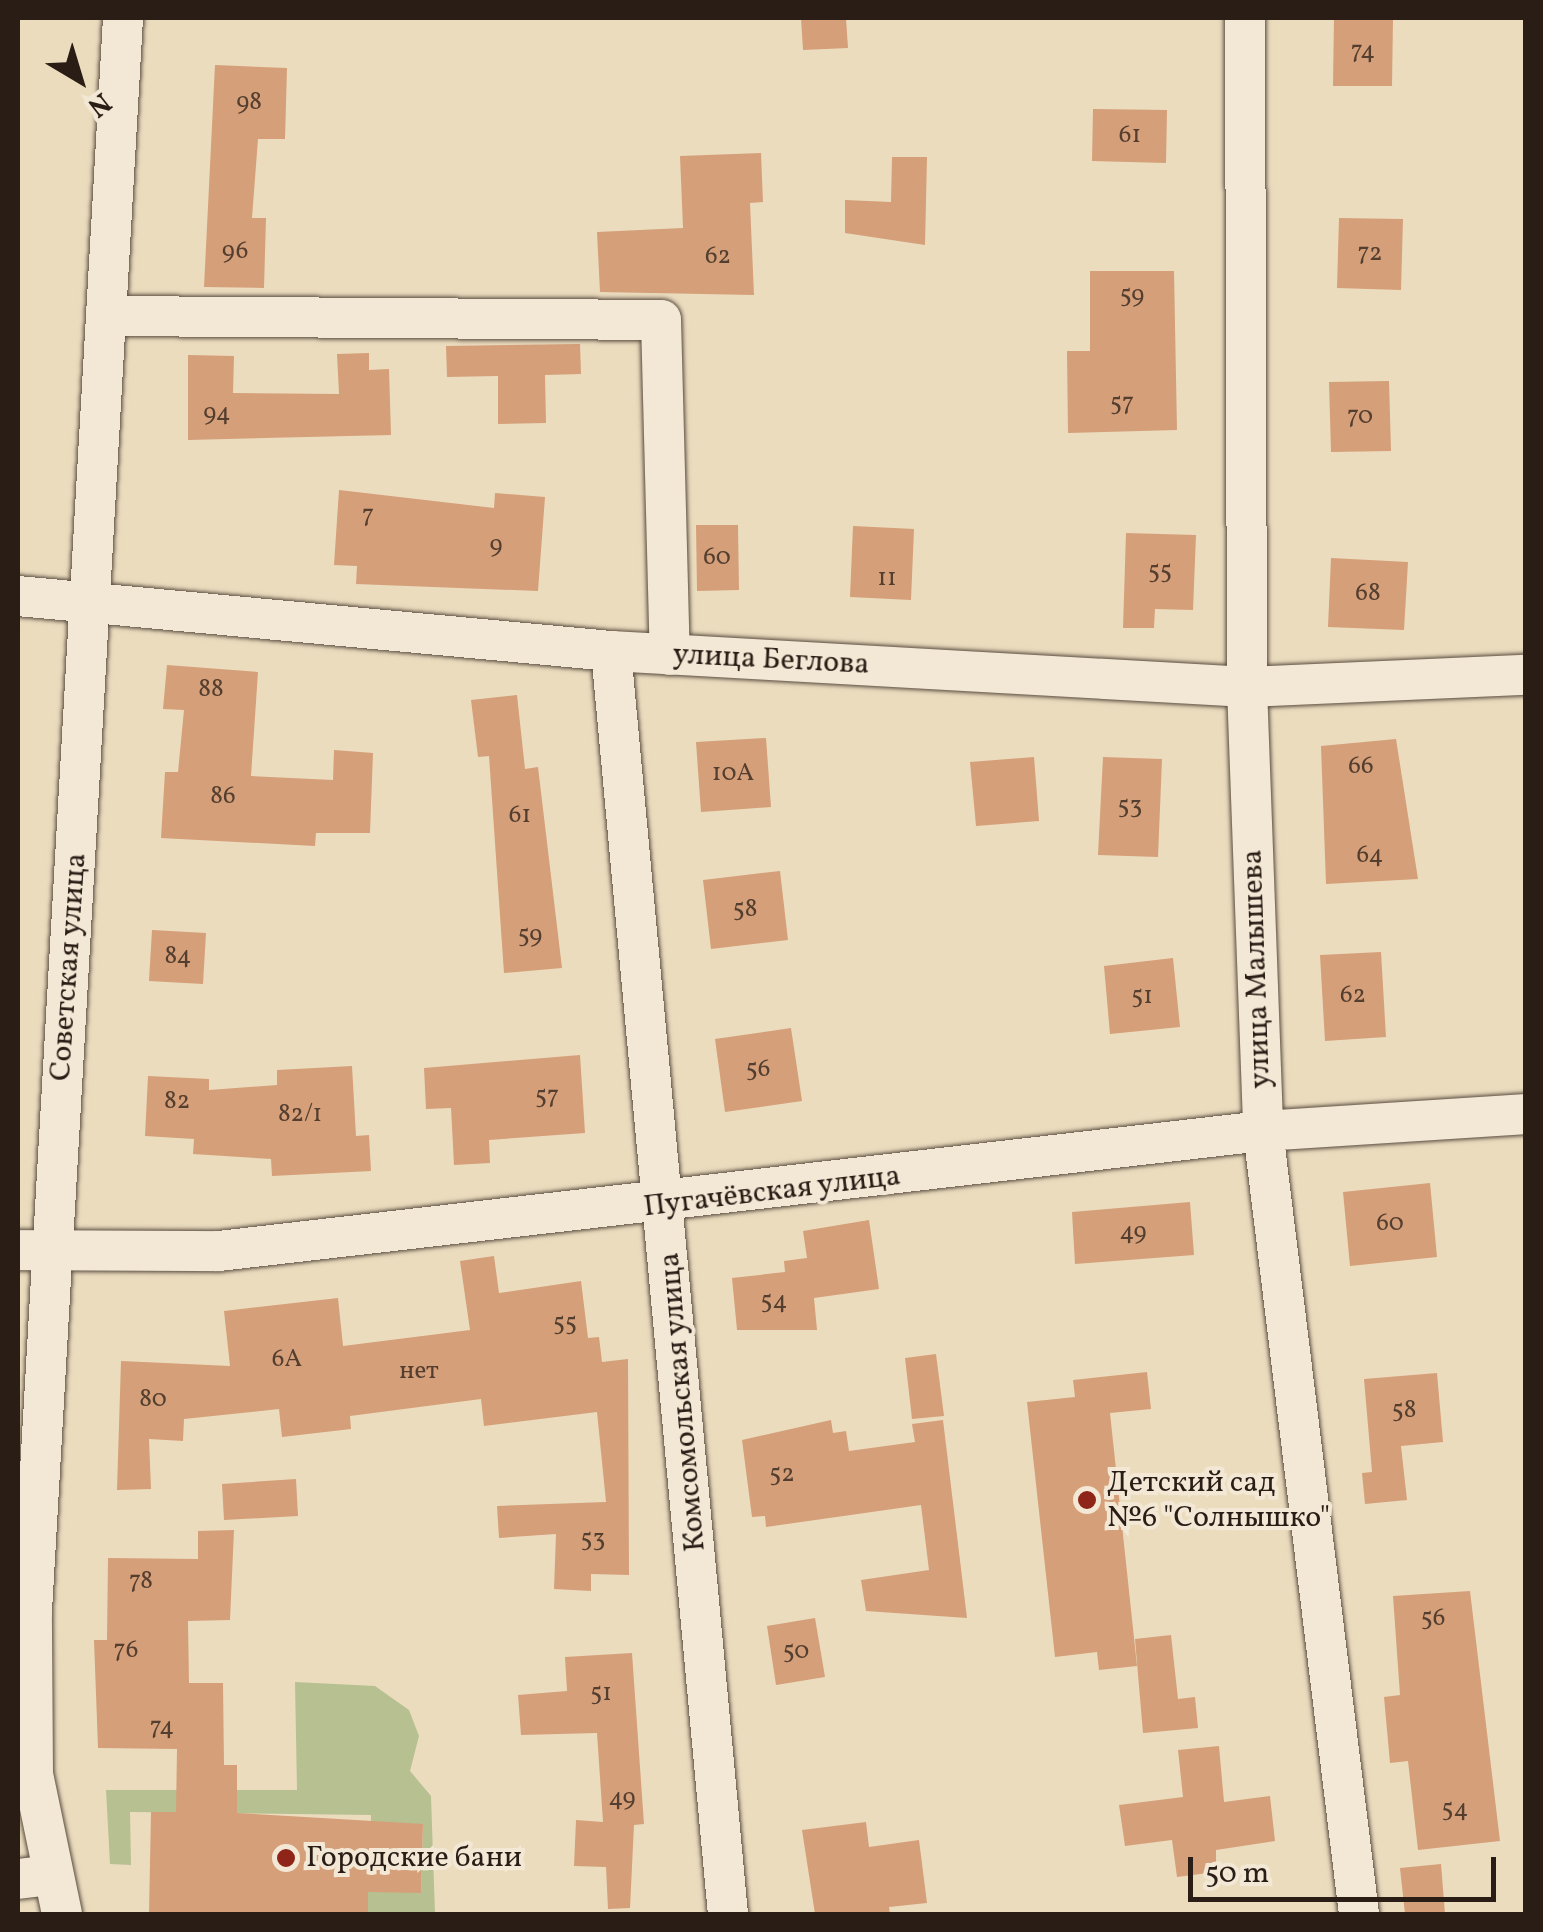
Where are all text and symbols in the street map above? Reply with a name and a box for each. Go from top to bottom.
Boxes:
north arrow [30,30,130,130]
house number: 74 [1351,37,1375,67]
text: N [79,82,119,126]
house number: 98 [236,88,262,118]
house number: 61 [1119,121,1141,151]
house number: 96 [222,237,248,267]
house number: 72 [1357,239,1383,269]
house number: 62 [705,242,731,272]
house number: 59 [1120,281,1144,311]
house number: 57 [1110,389,1134,419]
house number: 94 [203,399,231,429]
house number: 70 [1347,402,1373,432]
house number: 7 [362,501,374,531]
house number: 9 [490,531,502,561]
house number: 60 [703,543,731,573]
house number: 55 [1148,557,1172,587]
house number: 11 [877,564,897,594]
house number: 68 [1355,579,1381,609]
street label: улица Беглова [672,637,870,683]
house number: 88 [198,675,224,705]
house number: 66 [1348,752,1374,782]
house number: 10А [712,759,754,789]
house number: 86 [210,782,236,812]
house number: 53 [1118,792,1142,822]
house number: 61 [509,801,531,831]
house number: 64 [1357,841,1383,871]
street label: улица Малышева [1235,849,1279,1089]
street label: Советская улица [43,851,95,1083]
house number: 58 [733,895,757,925]
house number: 59 [518,921,542,951]
house number: 84 [165,942,191,972]
house number: 62 [1340,981,1366,1011]
house number: 51 [1131,982,1153,1012]
house number: 56 [746,1055,770,1085]
house number: 57 [535,1082,559,1112]
house number: 82 [164,1087,190,1117]
house number: 82/1 [278,1100,322,1130]
street label: Пугачёвская улица [641,1158,903,1226]
house number: 60 [1376,1209,1404,1239]
house number: 49 [1119,1218,1147,1248]
street label: Комсомольская улица [652,1250,714,1554]
house number: 54 [761,1287,787,1317]
house number: 55 [553,1309,577,1339]
house number: 6А [272,1345,302,1375]
house number: нет [399,1357,439,1387]
house number: 80 [139,1385,167,1415]
house number: 58 [1392,1396,1416,1426]
house number: 52 [769,1460,795,1490]
place label: Детский сад №6 "Солнышко" [1107,1465,1330,1536]
marker: Детский сад №6 "Солнышко" [1076,1489,1098,1511]
house number: 53 [581,1525,605,1555]
house number: 78 [129,1567,153,1597]
house number: 56 [1421,1604,1445,1634]
house number: 76 [114,1636,138,1666]
house number: 50 [783,1637,809,1667]
house number: 51 [590,1679,612,1709]
house number: 74 [150,1713,174,1743]
house number: 49 [608,1784,636,1814]
house number: 54 [1442,1795,1468,1825]
scale bar [1193,1837,1500,1899]
place label: Городские бани [306,1840,522,1876]
marker: Городские бани [275,1847,297,1869]
text: 50 m [1205,1853,1269,1895]

